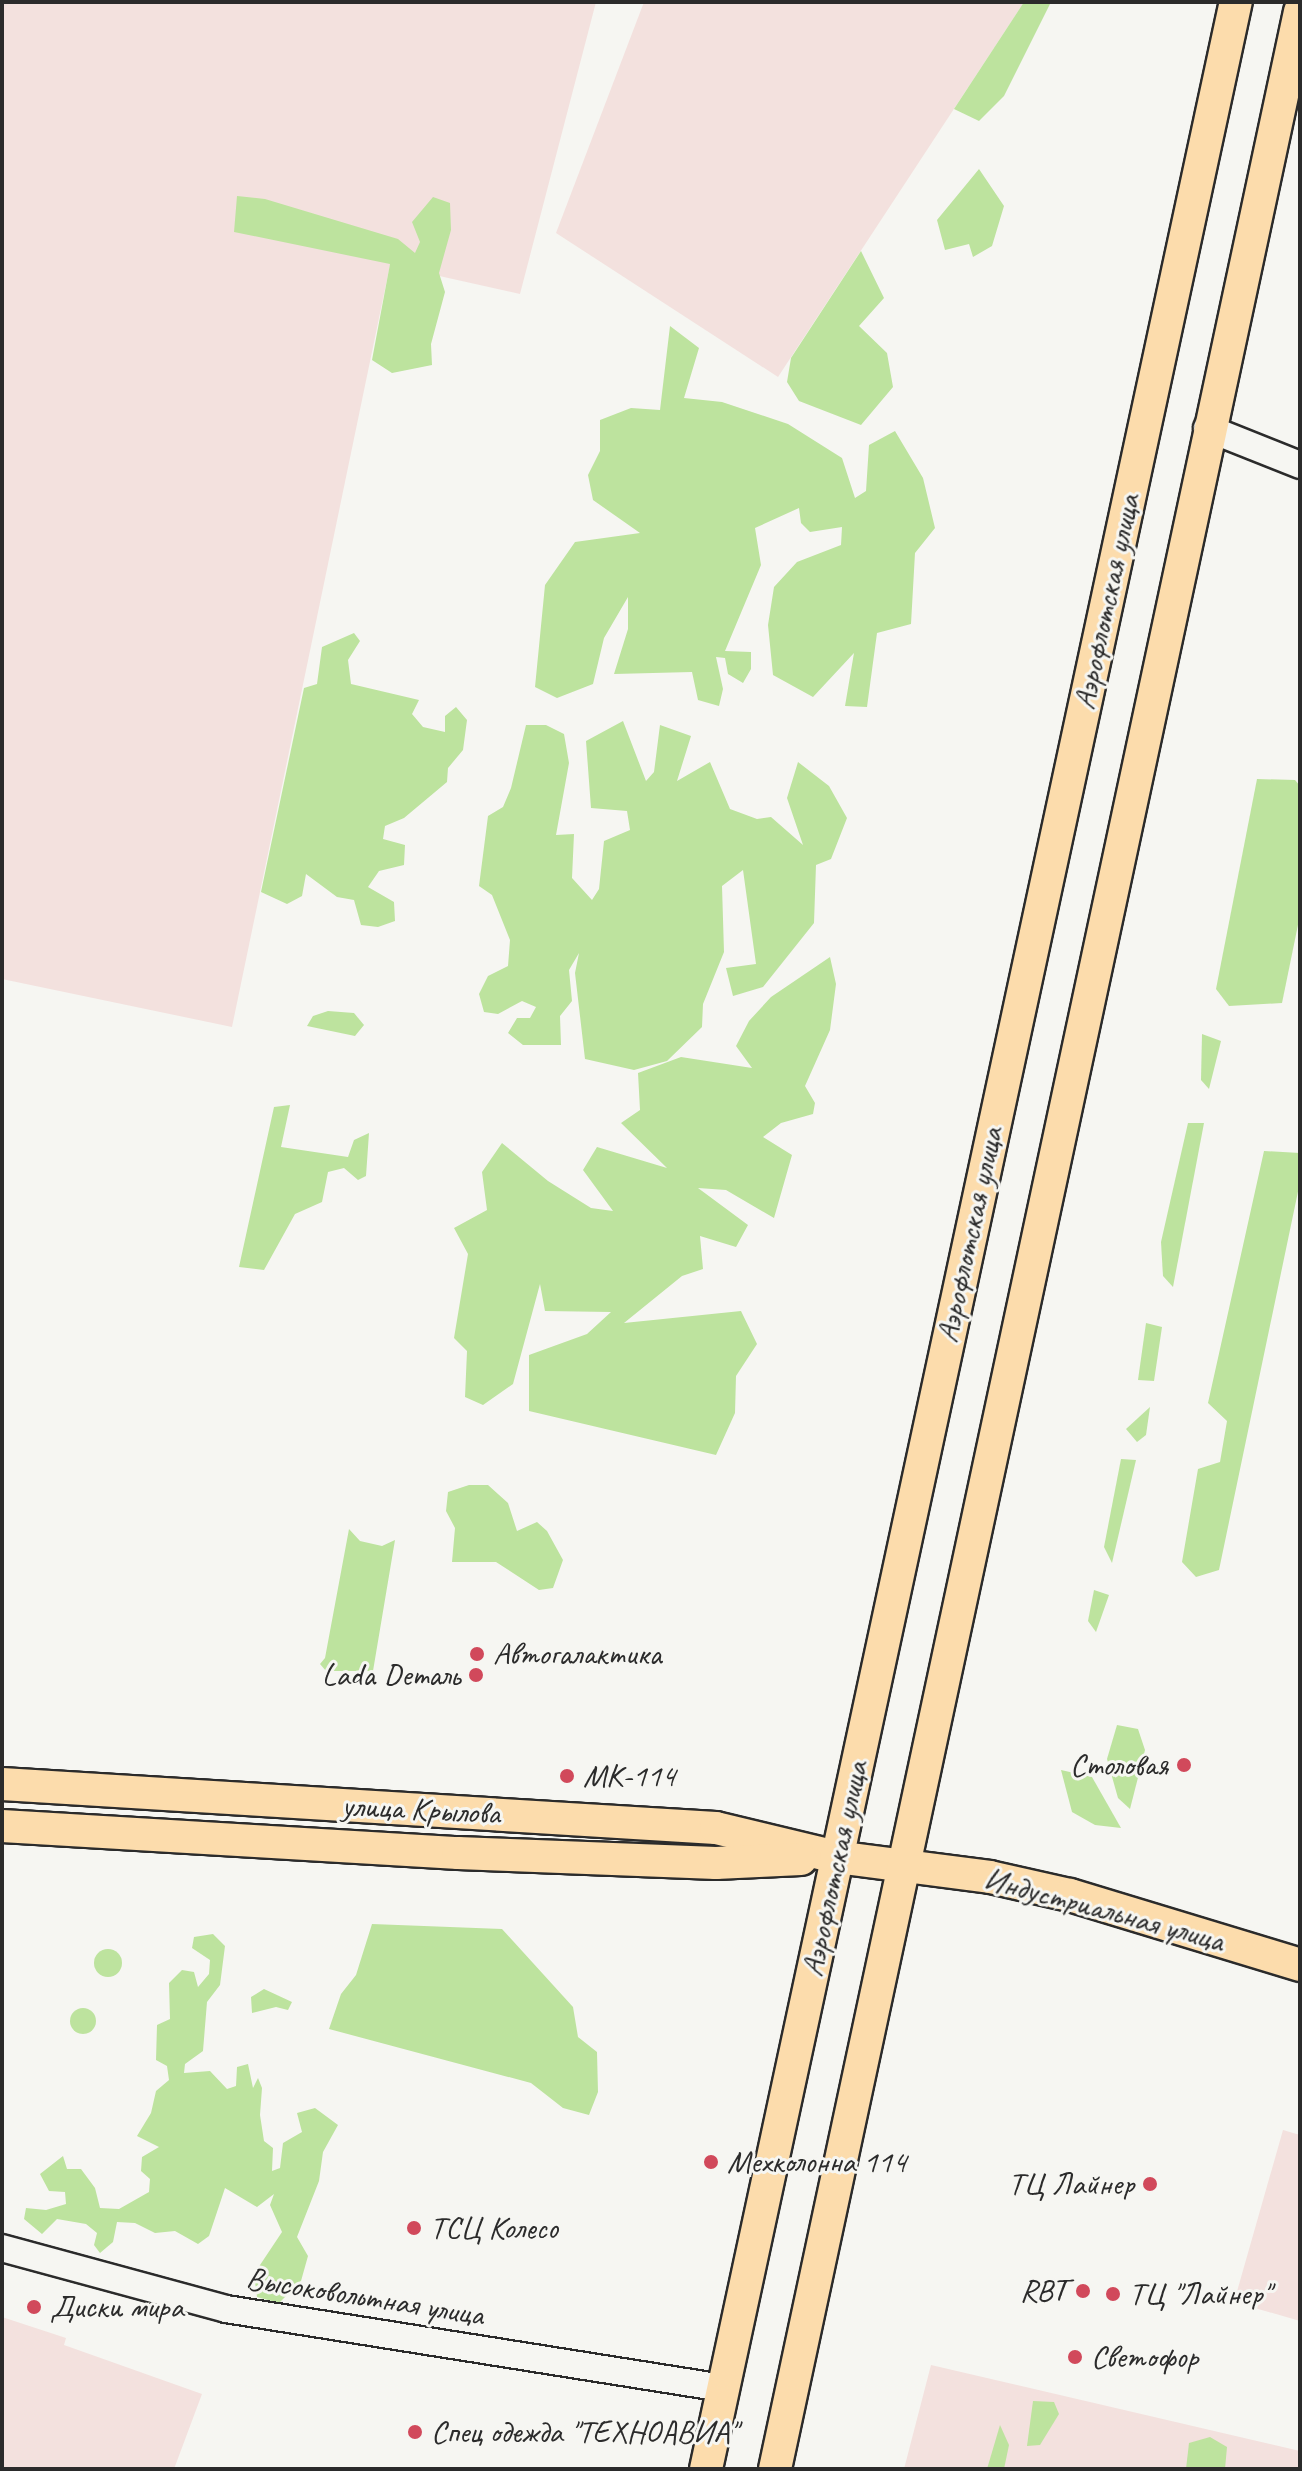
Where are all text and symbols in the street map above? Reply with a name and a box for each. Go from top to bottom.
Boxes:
street label: Аэрофлотская улица [1065,490,1149,714]
street label: Аэрофлотская улица [928,1123,1012,1347]
place label: Автогалактика [493,1635,661,1673]
marker: Автогалактика [468,1645,486,1663]
place label: Lada Dеталь [322,1656,460,1694]
marker: Lada Dеталь [467,1666,485,1684]
place label: Столовая [1070,1746,1168,1784]
marker: Столовая [1175,1756,1193,1774]
place label: МК-114 [583,1757,675,1795]
street label: Аэрофлотская улица [793,1757,877,1981]
marker: МК-114 [558,1767,576,1785]
street label: улица Крылова [341,1787,501,1833]
street label: Индустриальная улица [979,1859,1229,1961]
place label: Мехколонна 114 [727,2143,906,2181]
marker: Мехколонна 114 [702,2153,720,2171]
place label: ТЦ Лайнер [1008,2165,1134,2203]
marker: ТЦ Лайнер [1141,2175,1159,2193]
place label: ТСЦ Колесо [430,2209,558,2247]
marker: ТСЦ Колесо [405,2219,423,2237]
street label: Высоковольтная улица [242,2259,488,2335]
place label: RBT [1020,2272,1067,2310]
place label: ТЦ "Лайнер" [1129,2275,1270,2313]
marker: RBT [1074,2282,1092,2300]
marker: ТЦ "Лайнер" [1104,2285,1122,2303]
place label: Диски мира [50,2288,182,2326]
marker: Диски мира [25,2298,43,2316]
place label: Светофор [1091,2338,1198,2376]
marker: Светофор [1066,2348,1084,2366]
place label: Спец одежда "ТЕХНОАВИА" [431,2413,736,2451]
marker: Спец одежда "ТЕХНОАВИА" [406,2423,424,2441]

